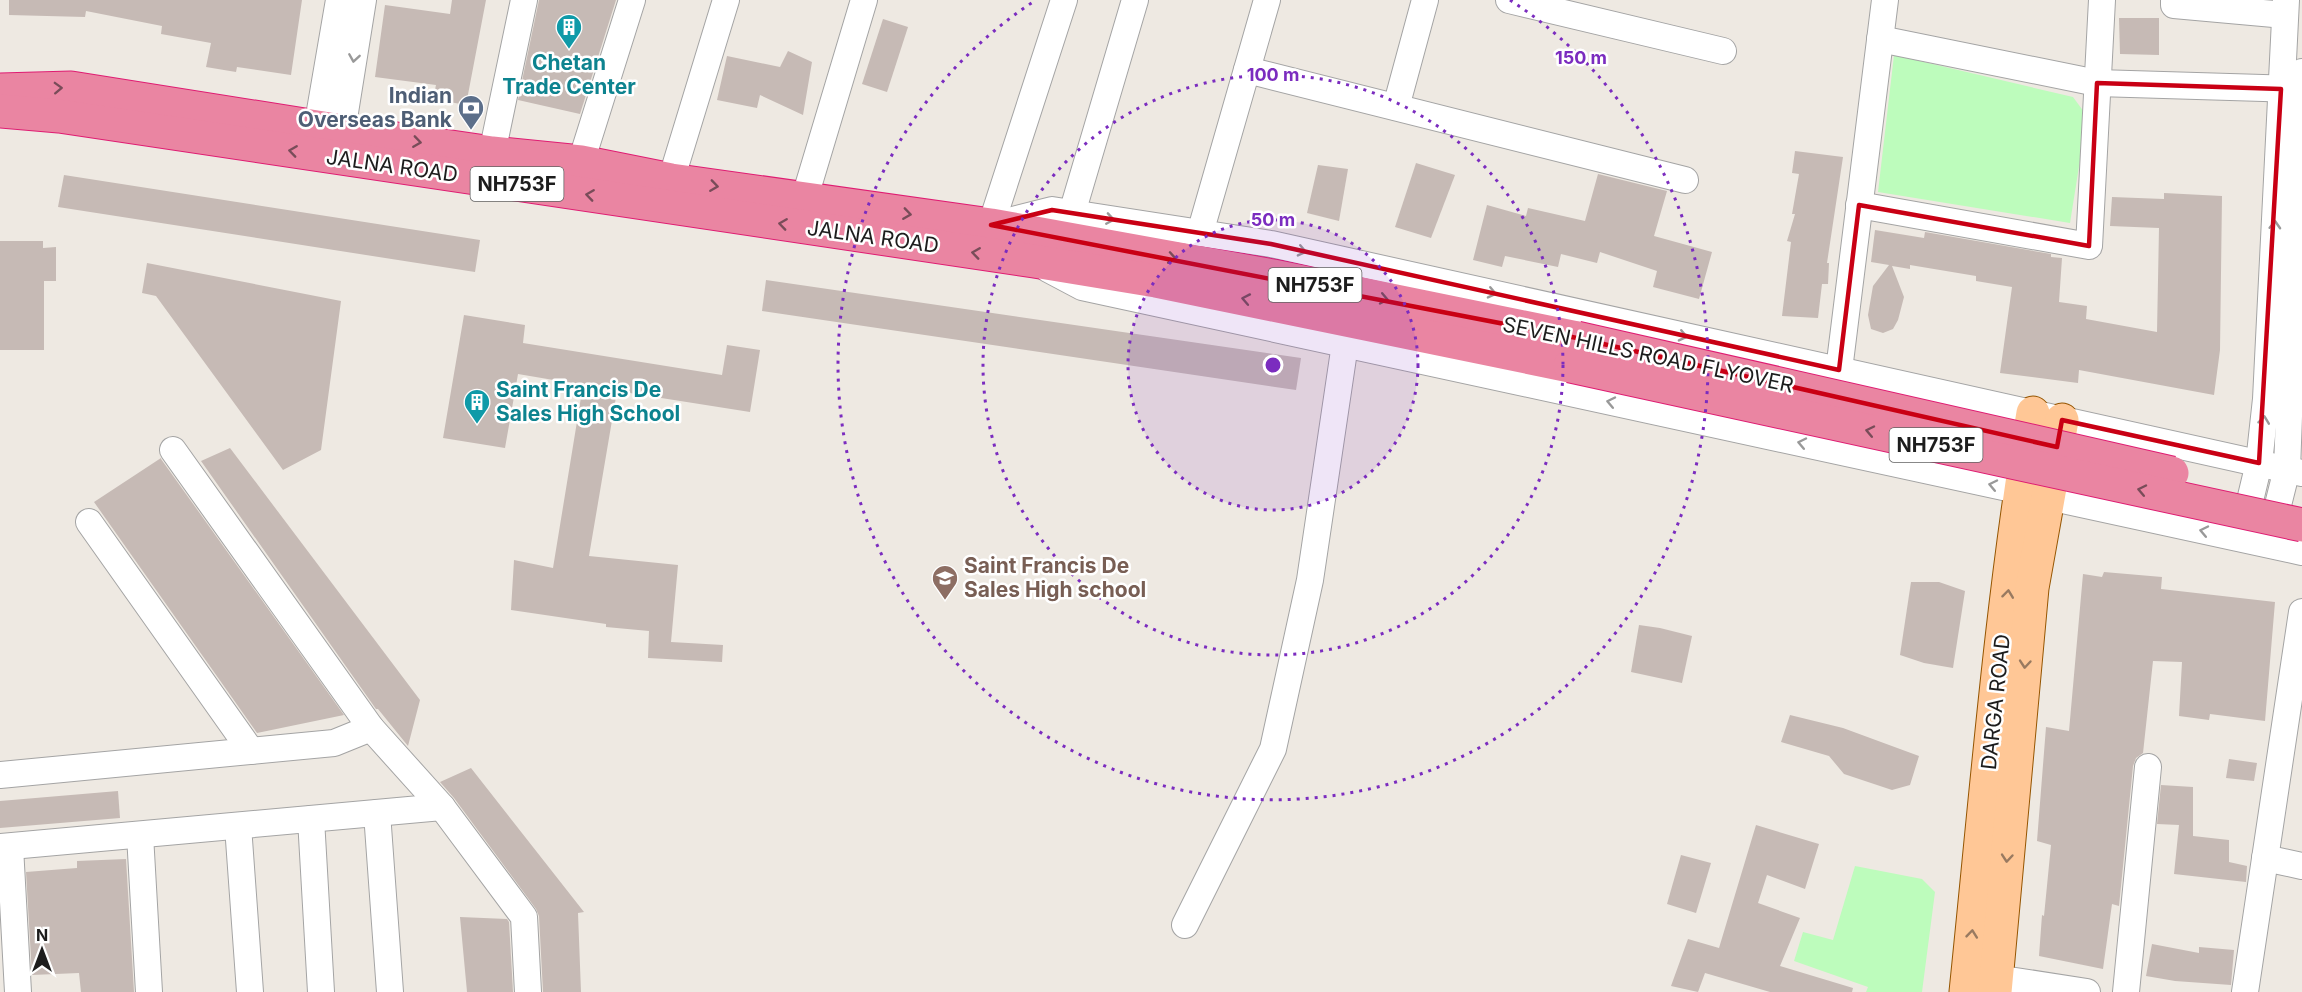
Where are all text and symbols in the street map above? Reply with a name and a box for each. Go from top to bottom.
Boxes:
building icon: Chetan Trade Center [554,12,584,50]
text: 150 m [1555,47,1607,68]
place label: Chetan Trade Center [502,50,636,99]
one-way arrow [348,53,360,62]
text: 100 m [1247,64,1299,85]
one-way arrow [54,82,63,95]
place label: Indian Overseas Bank [298,83,453,132]
bank icon: Indian Overseas Bank [456,93,486,131]
one-way arrow [413,136,422,148]
street label: JALNA ROAD [325,144,459,187]
one-way arrow [289,146,298,158]
road number: NH753F [470,167,564,201]
one-way arrow [709,180,718,192]
one-way arrow [586,190,595,202]
one-way arrow [902,207,911,219]
text: 50 m [1251,209,1295,230]
one-way arrow [1104,212,1114,225]
street label: JALNA ROAD [806,215,940,258]
one-way arrow [778,218,788,231]
one-way arrow [2268,220,2281,229]
one-way arrow [1297,244,1307,257]
one-way arrow [971,247,981,259]
one-way arrow [1167,251,1177,264]
road number: NH753F [1268,268,1362,302]
one-way arrow [1487,286,1497,299]
one-way arrow [1379,292,1389,305]
one-way arrow [1241,293,1251,306]
street label: SEVEN HILLS ROAD FLYOVER [1500,311,1796,398]
one-way arrow [1677,328,1687,341]
centre of rings [1263,355,1283,375]
place label: Saint Francis De Sales High School [496,377,680,426]
building icon: Saint Francis De Sales High School [462,387,492,425]
one-way arrow [1607,396,1617,409]
one-way arrow [2257,415,2270,424]
one-way arrow [1865,425,1875,438]
road number: NH753F [1890,428,1982,462]
one-way arrow [1797,438,1807,451]
one-way arrow [1988,479,1998,492]
one-way arrow [2137,484,2147,497]
one-way arrow [2199,525,2209,538]
place label: Saint Francis De Sales High school [964,553,1146,602]
school or university icon: Saint Francis De Sales High school [930,563,960,601]
one-way arrow [2001,589,2013,598]
street label: DARGA ROAD [1976,633,2015,771]
one-way arrow [2019,660,2032,669]
one-way arrow [2001,854,2014,863]
north arrow [12,920,72,980]
text: N [36,925,48,945]
one-way arrow [1965,929,1978,938]

